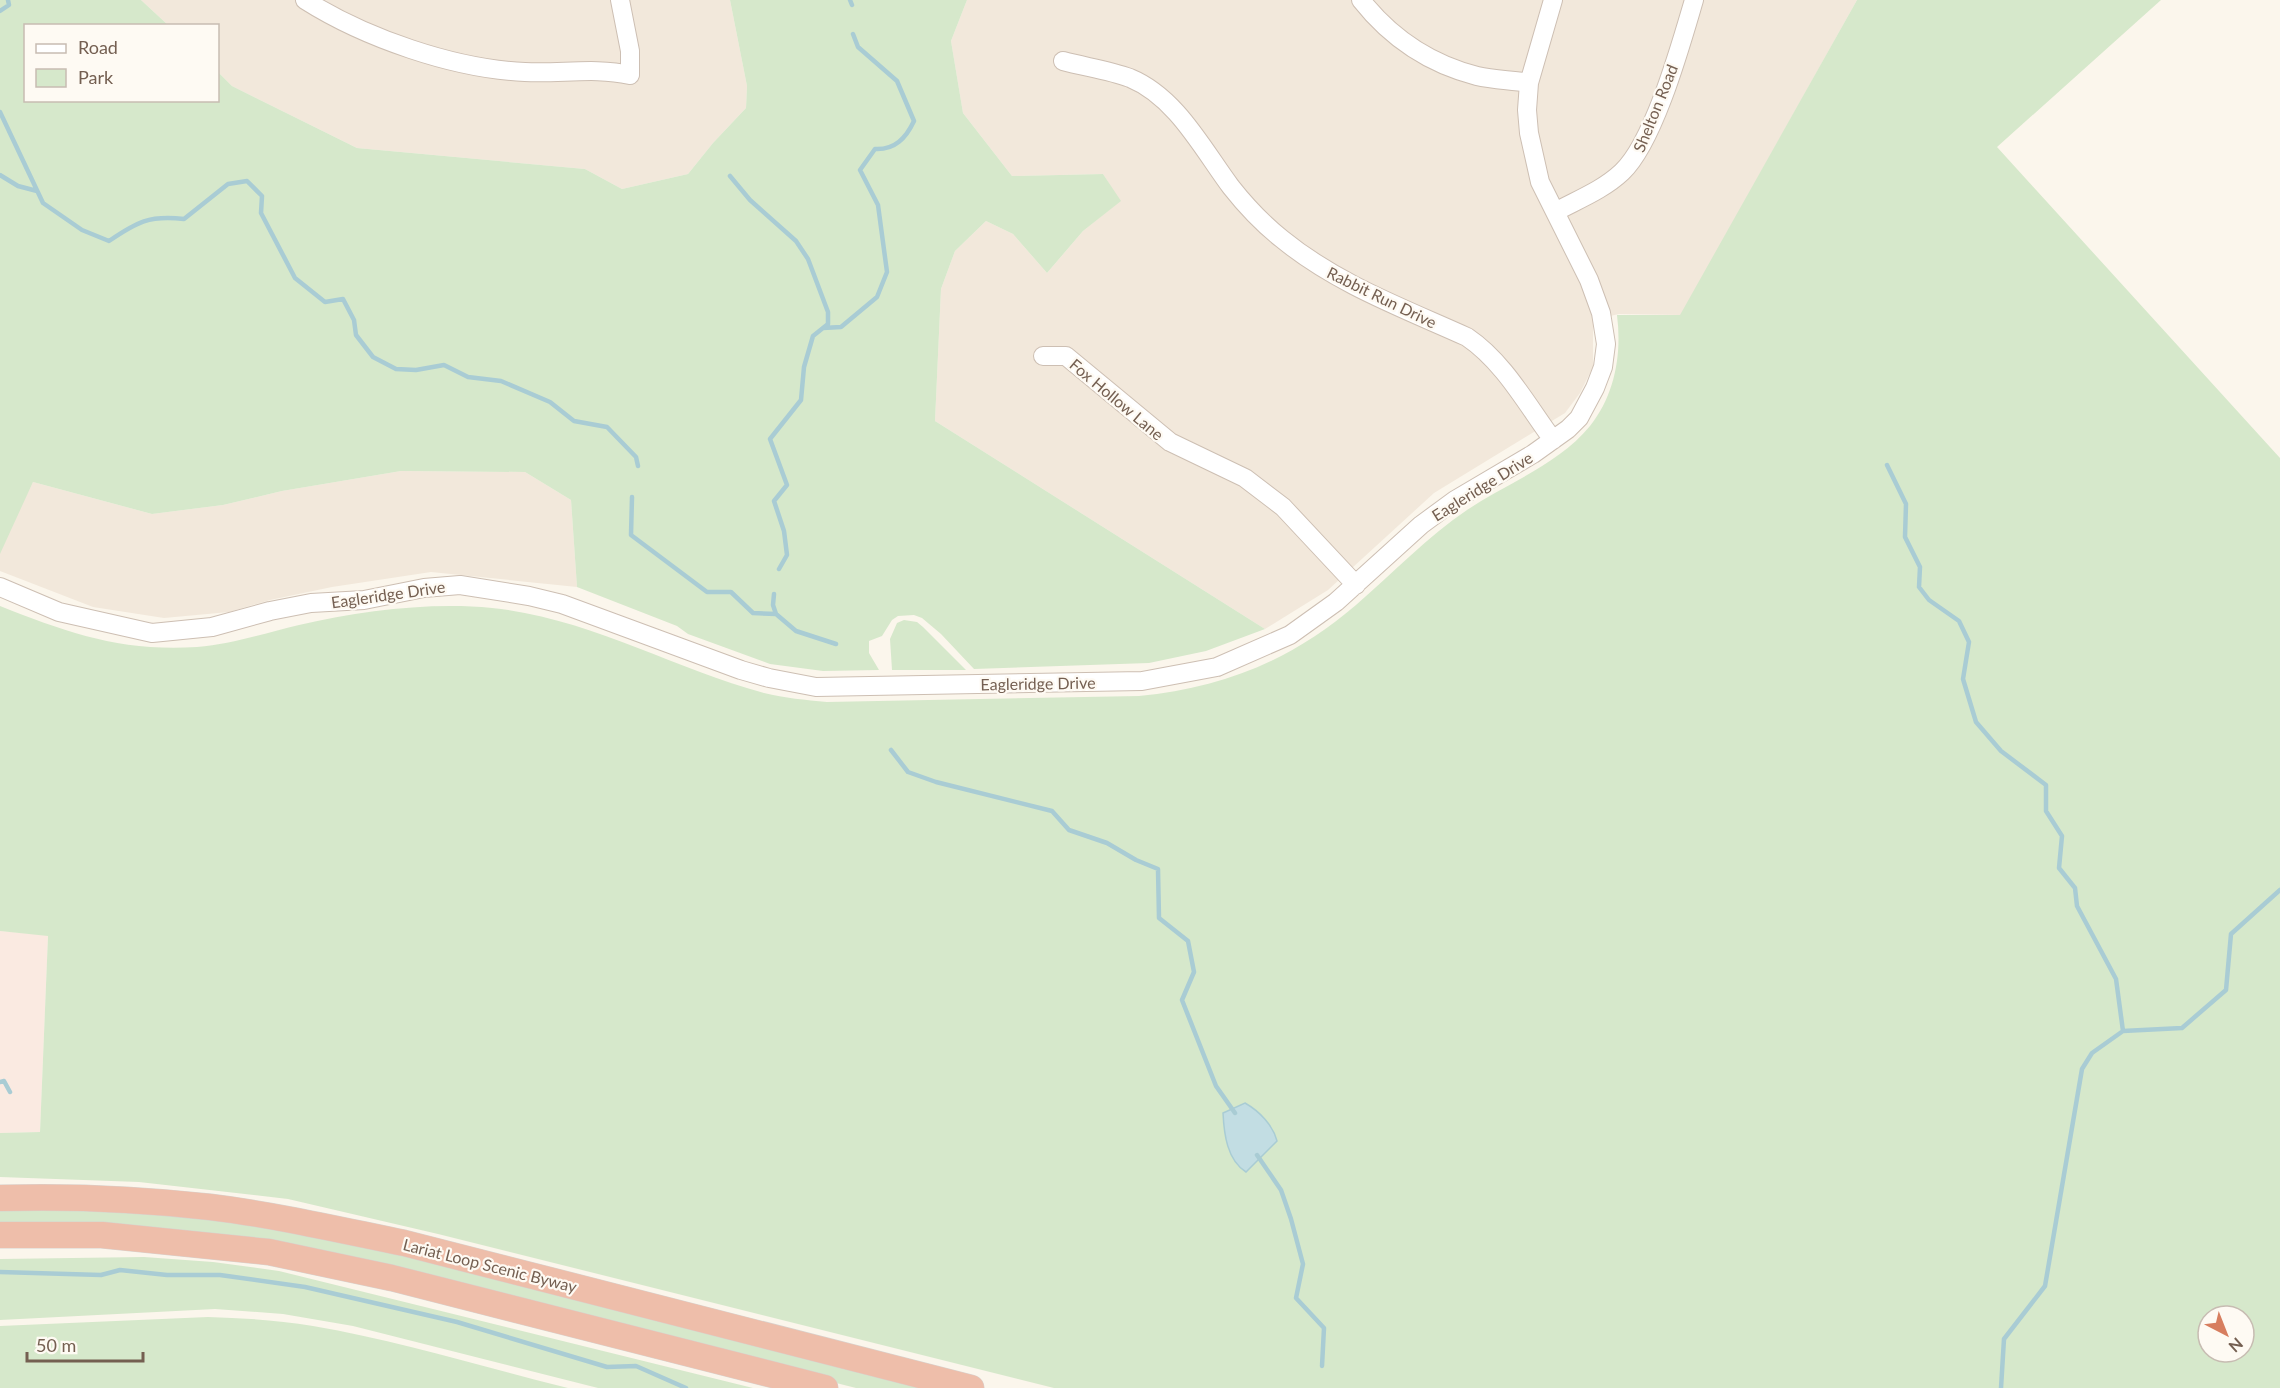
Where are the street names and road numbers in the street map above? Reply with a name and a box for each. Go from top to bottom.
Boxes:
street label: Shelton Road [1629,61,1681,155]
street label: Rabbit Run Drive [1324,262,1440,332]
street label: Fox Hollow Lane [1066,354,1168,444]
street label: Eagleridge Drive [1428,447,1536,525]
street label: Eagleridge Drive [330,577,446,611]
street label: Eagleridge Drive [980,672,1096,694]
street label: Lariat Loop Scenic Byway [401,1234,580,1296]

